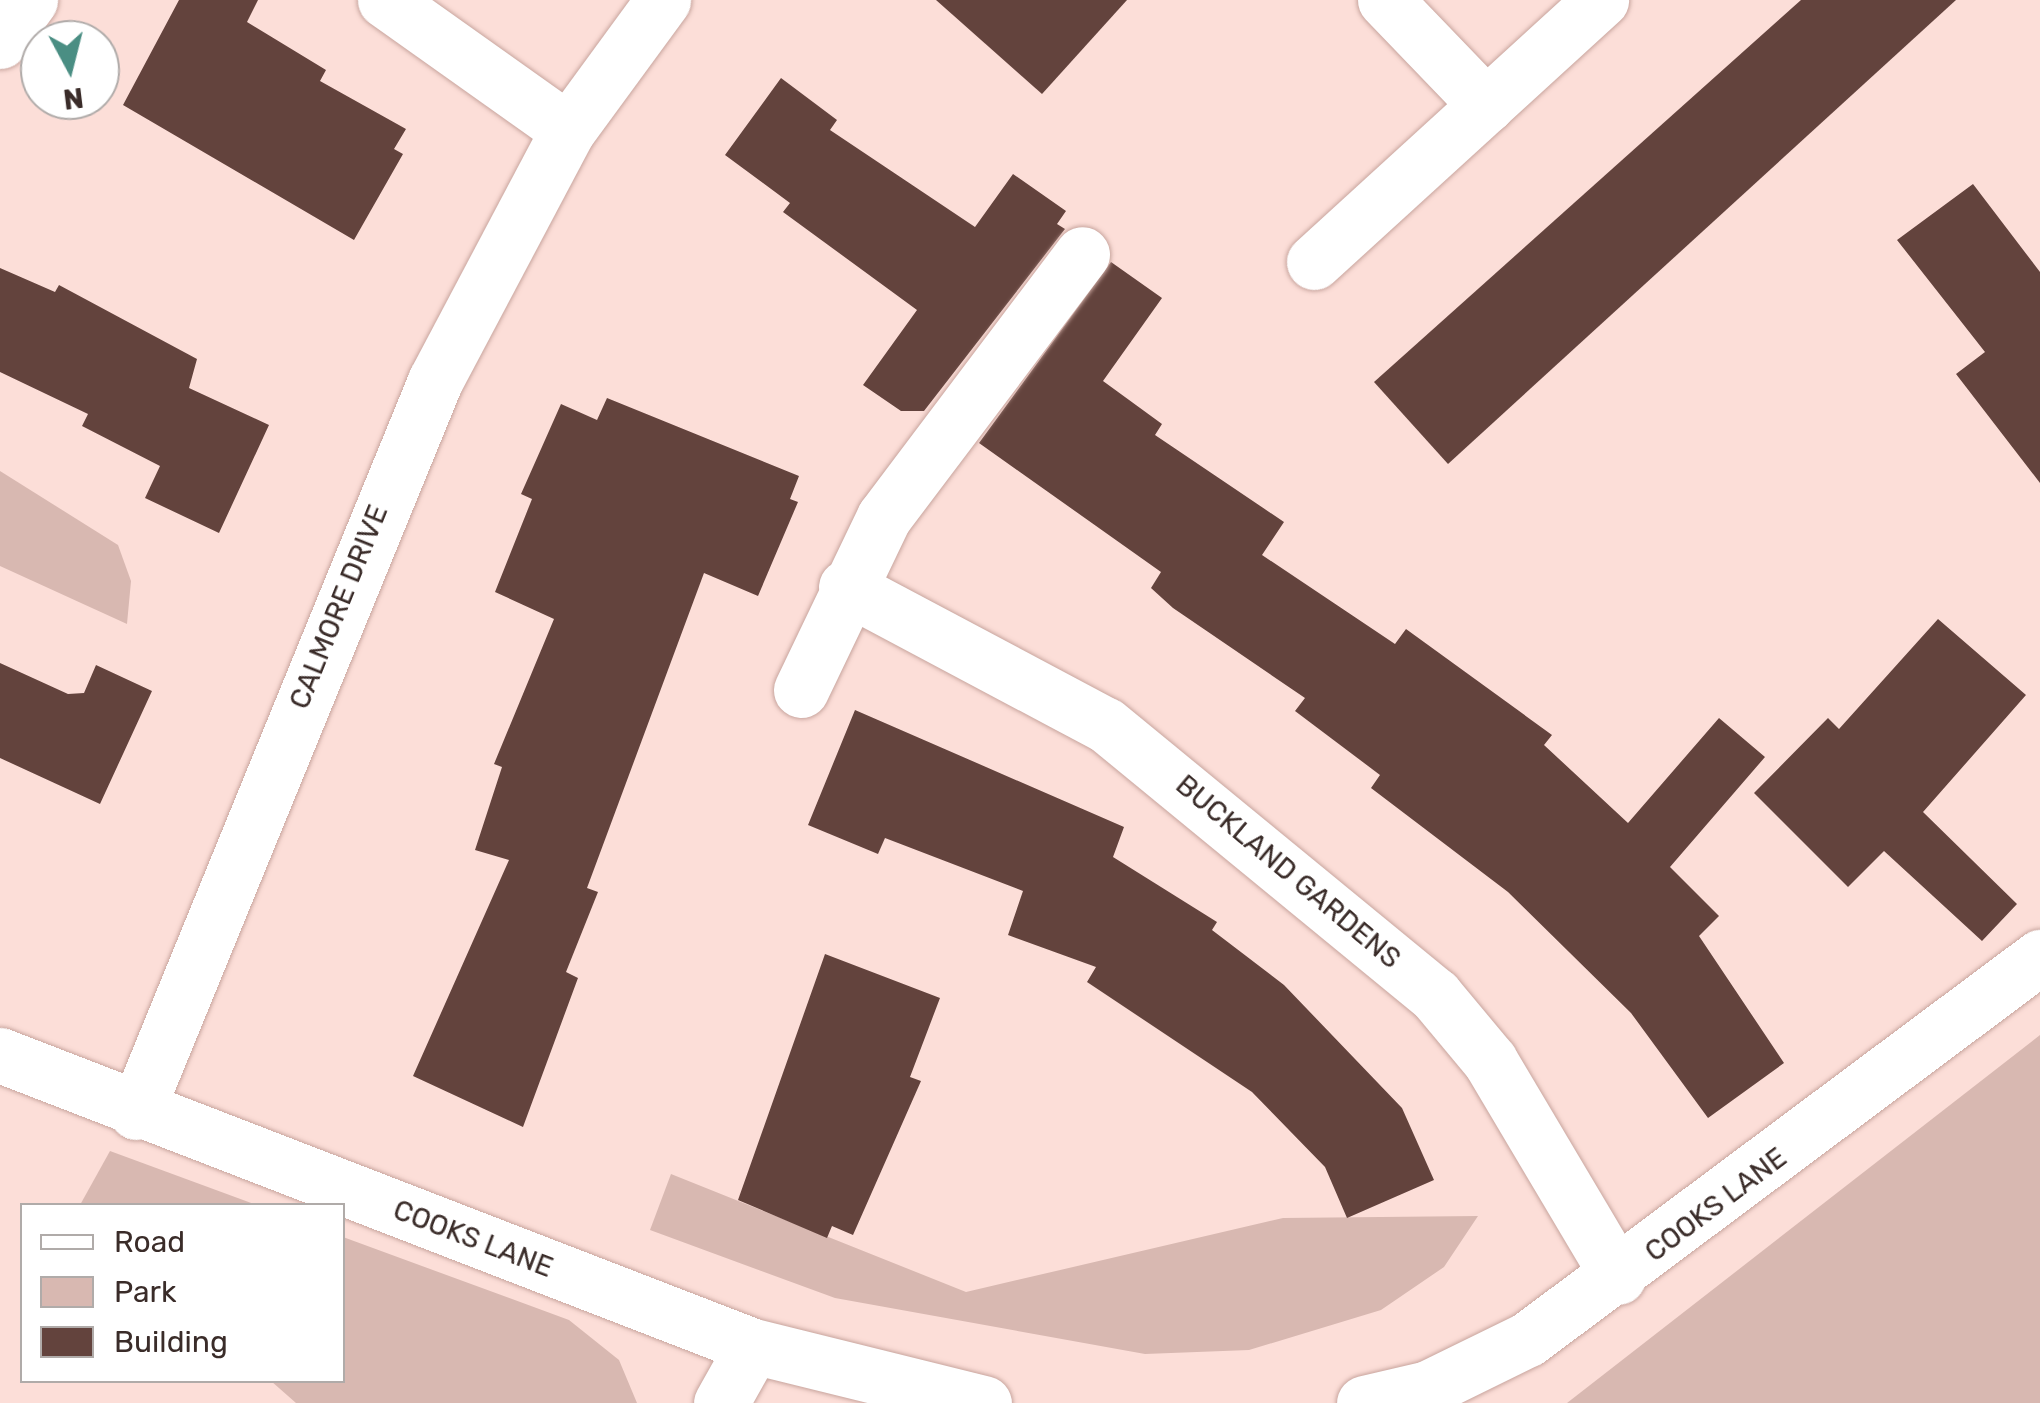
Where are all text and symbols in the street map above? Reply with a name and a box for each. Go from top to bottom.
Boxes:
north arrow [20,20,120,120]
text: N [61,81,85,116]
street label: CALMORE DRIVE [283,500,395,714]
street label: BUCKLAND GARDENS [1169,768,1407,976]
street label: COOKS LANE [1639,1141,1793,1269]
street label: COOKS LANE [388,1193,558,1285]
legend [20,1203,345,1383]
text: Road [114,1224,185,1260]
text: Park [114,1274,176,1310]
text: Building [114,1324,228,1360]

